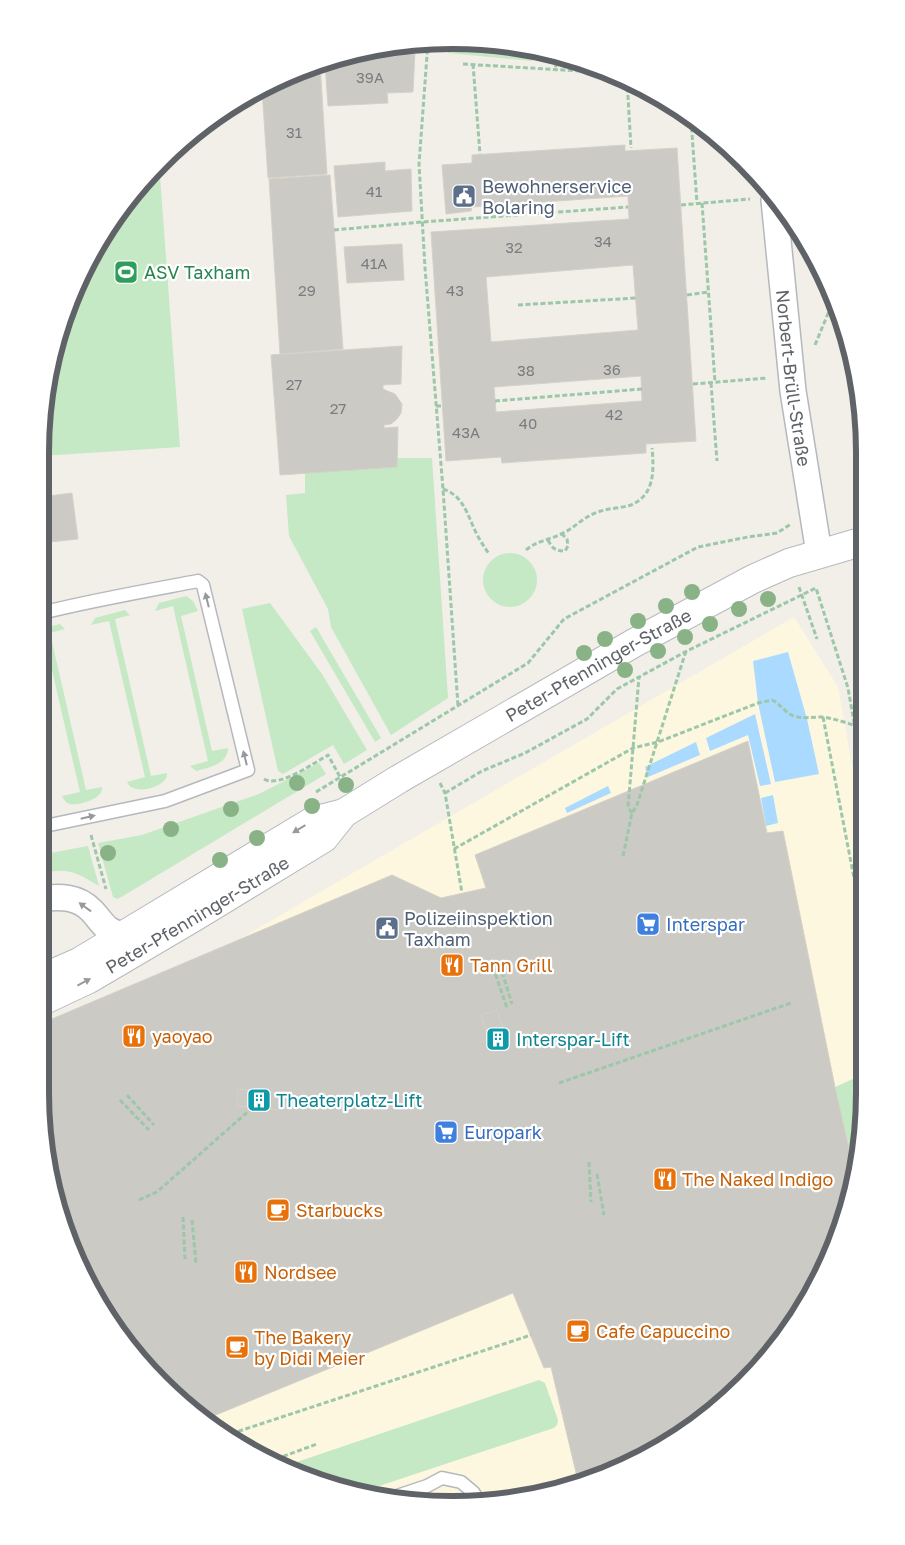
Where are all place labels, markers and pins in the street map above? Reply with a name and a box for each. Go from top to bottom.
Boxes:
place label: Bewohnerservice Bolaring [482,175,632,218]
public building icon: Bewohnerservice Bolaring [451,183,477,209]
sports icon: ASV Taxham [113,259,139,285]
place label: ASV Taxham [144,261,250,283]
place label: Polizeiinspektion Taxham [404,907,553,950]
supermarket icon: Interspar [635,911,661,937]
place label: Interspar [666,913,745,935]
public building icon: Polizeiinspektion Taxham [374,915,400,941]
restaurant icon: Tann Grill [439,952,465,978]
place label: Tann Grill [470,954,553,976]
restaurant icon: yaoyao [121,1023,147,1049]
place label: yaoyao [152,1025,213,1047]
building icon: Interspar-Lift [485,1026,511,1052]
place label: Interspar-Lift [516,1028,630,1050]
building icon: Theaterplatz-Lift [246,1087,272,1113]
place label: Theaterplatz-Lift [276,1089,422,1111]
supermarket icon: Europark [433,1119,459,1145]
place label: Europark [464,1121,542,1143]
restaurant icon: The Naked Indigo [652,1166,678,1192]
place label: The Naked Indigo [682,1168,833,1190]
cafe icon: Starbucks [265,1197,291,1223]
place label: Starbucks [296,1199,383,1221]
restaurant icon: Nordsee [233,1259,259,1285]
place label: Nordsee [264,1261,337,1283]
cafe icon: Cafe Capuccino [565,1318,591,1344]
place label: Cafe Capuccino [596,1320,730,1342]
place label: The Bakery by Didi Meier [254,1326,365,1369]
cafe icon: The Bakery by Didi Meier [224,1334,250,1360]

